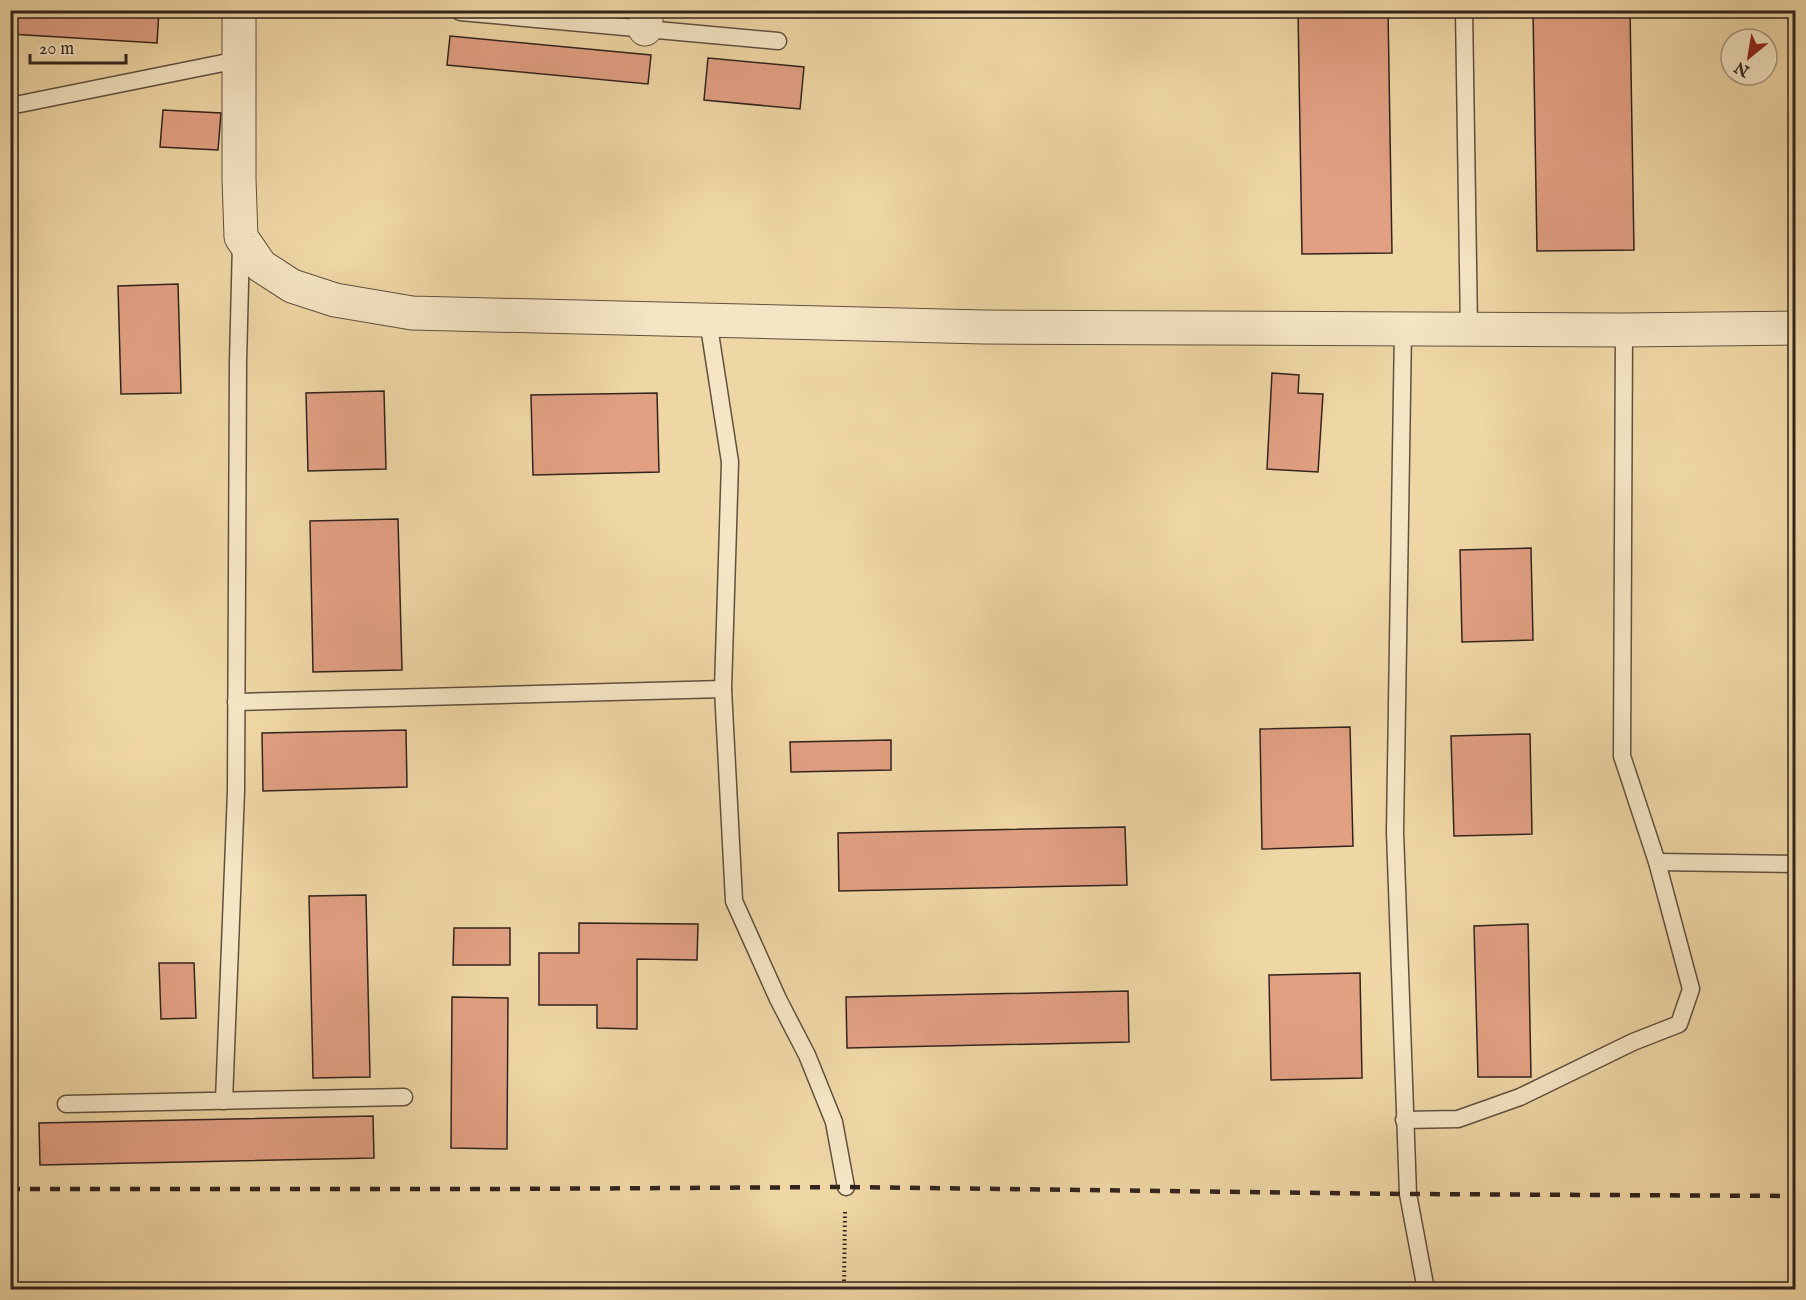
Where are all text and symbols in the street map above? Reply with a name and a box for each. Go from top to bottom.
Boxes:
scale bar [30,27,126,65]
north arrow [1719,27,1779,87]
text: 20 m [39,38,74,61]
text: N [1731,56,1754,81]

